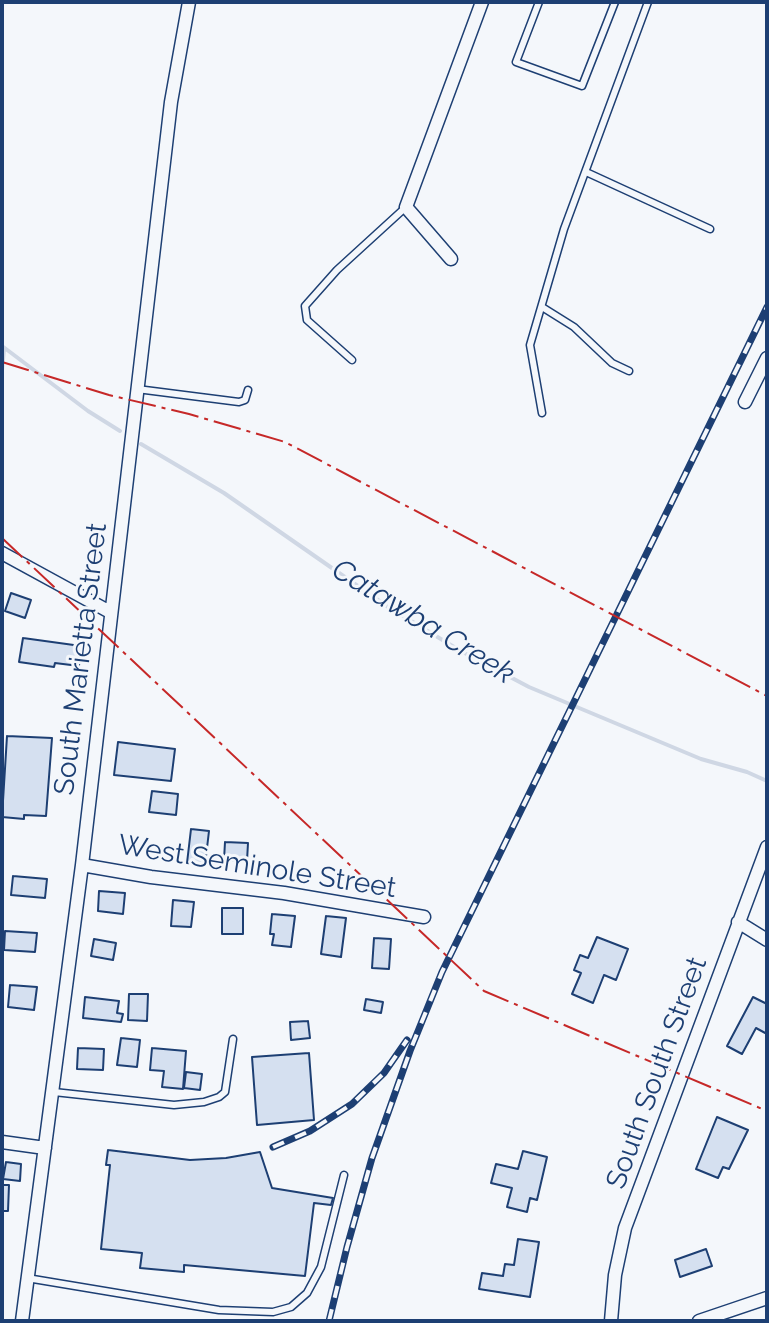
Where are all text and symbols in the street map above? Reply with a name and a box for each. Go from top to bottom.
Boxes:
street label: South Marietta Street [48,521,114,797]
water label: Catawba Creek [325,552,521,692]
street label: West Seminole Street [116,828,398,906]
street label: South South Street [600,953,714,1193]

